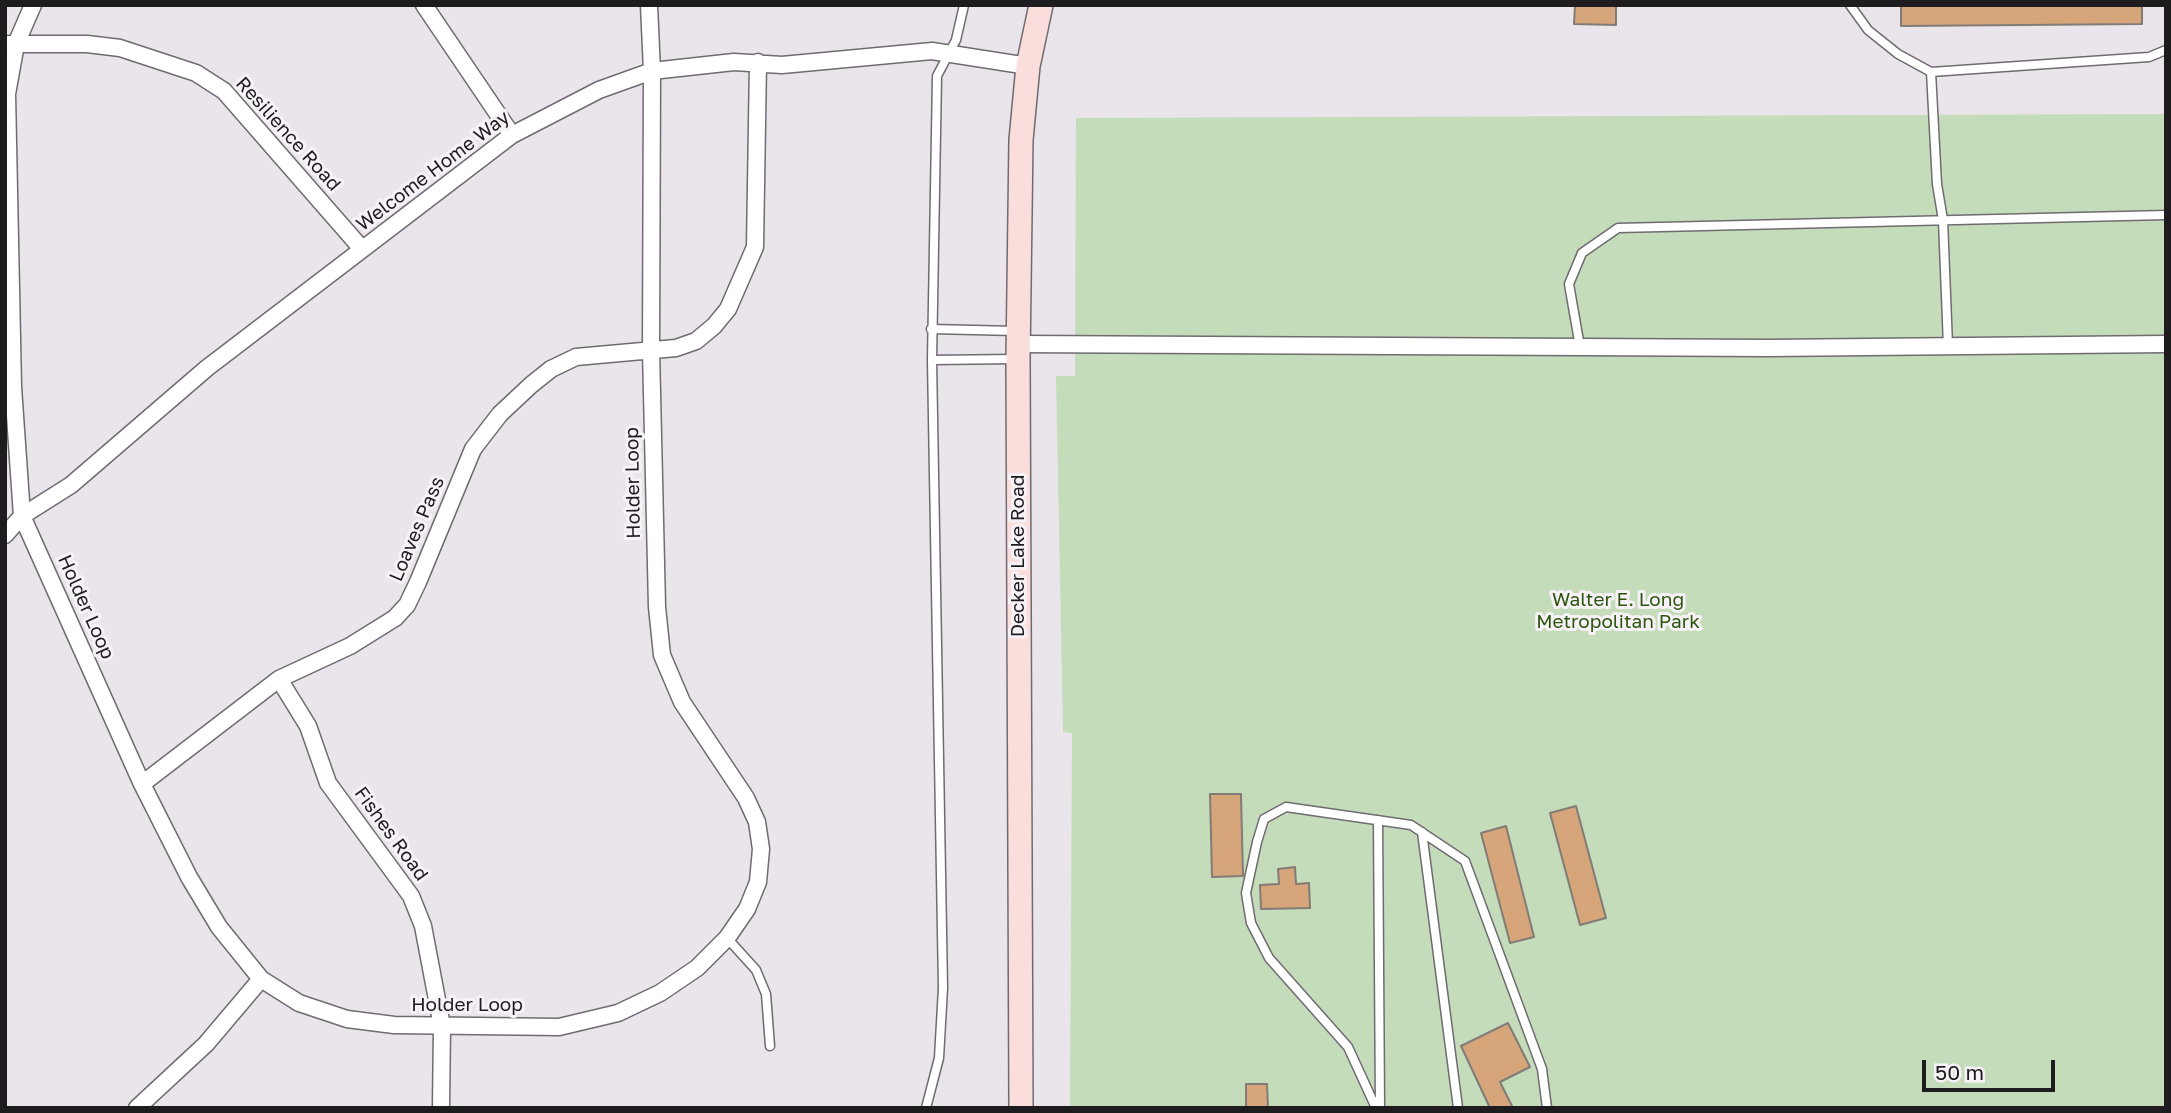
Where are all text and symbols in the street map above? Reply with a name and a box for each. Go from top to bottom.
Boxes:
street label: Resilience Road [231,72,345,196]
street label: Welcome Home Way [352,106,514,236]
street label: Holder Loop [621,427,645,539]
street label: Loaves Pass [385,473,449,585]
street label: Decker Lake Road [1007,475,1029,637]
street label: Holder Loop [53,551,119,663]
park label: Walter E. Long Metropolitan Park [1536,589,1700,633]
street label: Fishes Road [349,783,433,885]
street label: Holder Loop [411,994,523,1016]
scale bar [1926,1046,2059,1090]
text: 50 m [1935,1059,1984,1085]

